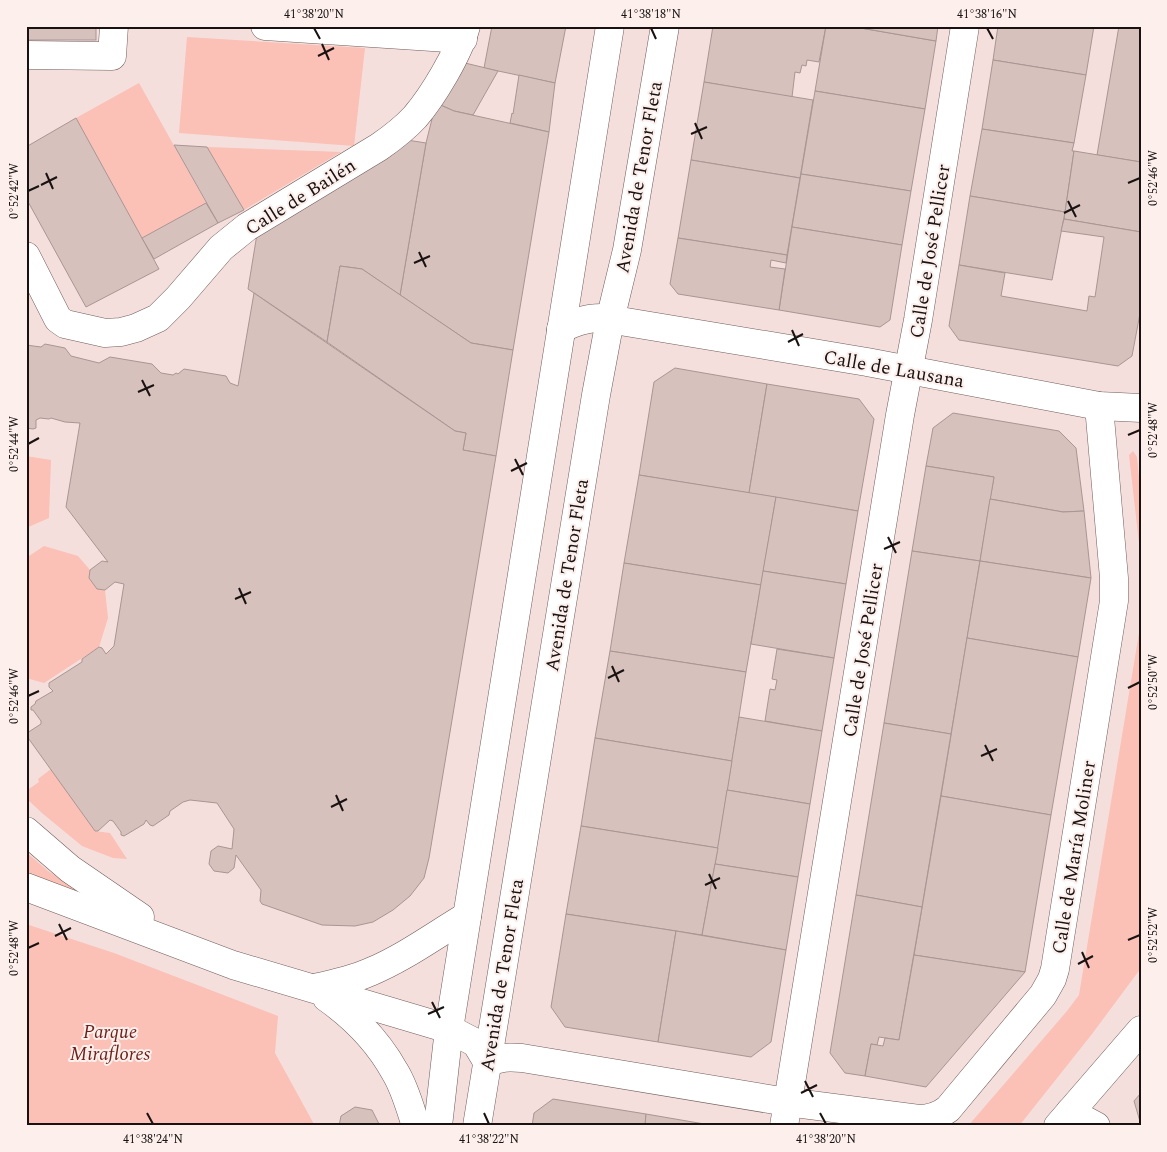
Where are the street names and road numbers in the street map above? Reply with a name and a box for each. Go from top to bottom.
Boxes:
street label: Avenida de Tenor Fleta [608,78,671,276]
street label: Calle de Bailén [240,152,362,243]
street label: Calle de José Pellicer [902,162,959,340]
street label: Calle de Lausana [821,343,967,396]
street label: Avenida de Tenor Fleta [538,476,597,674]
street label: Calle de José Pellicer [835,561,892,739]
street label: Calle de María Moliner [1045,758,1104,956]
street label: Avenida de Tenor Fleta [473,876,532,1074]

